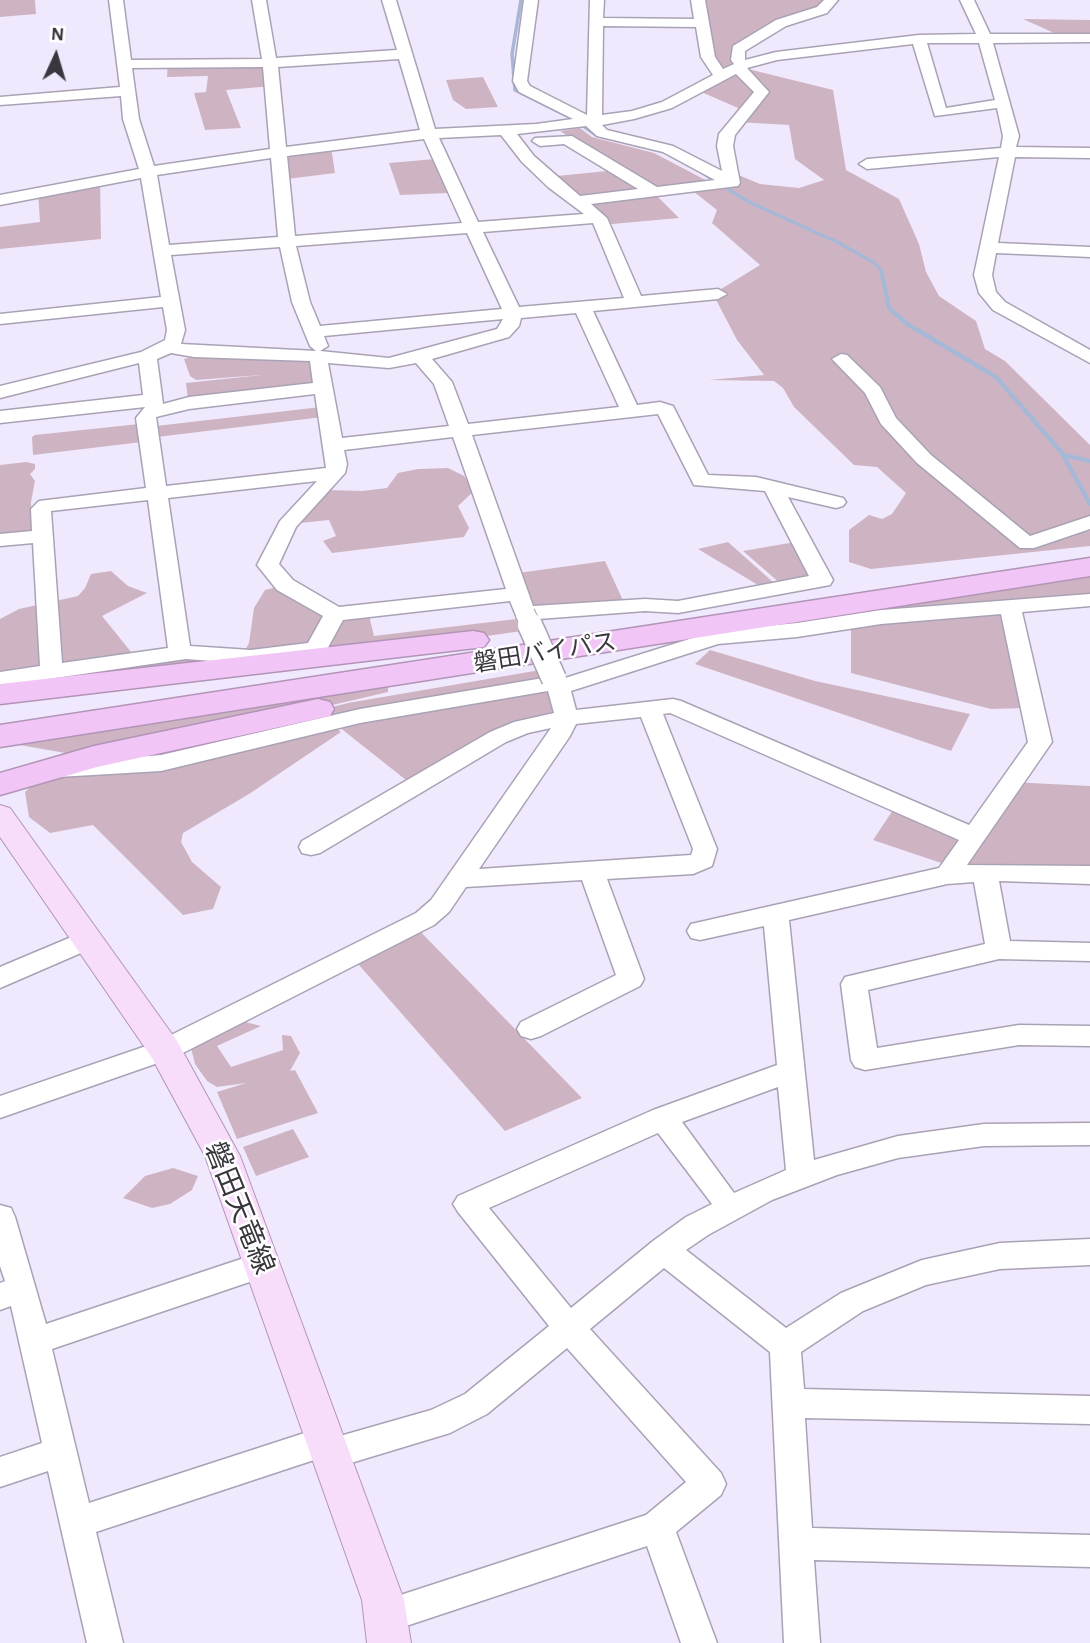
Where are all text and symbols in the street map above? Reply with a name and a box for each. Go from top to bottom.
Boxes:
north arrow [21,21,91,91]
text: N [50,25,65,44]
street label: 磐田バイパス [472,628,618,678]
street label: 磐田天竜線 [197,1137,281,1279]

